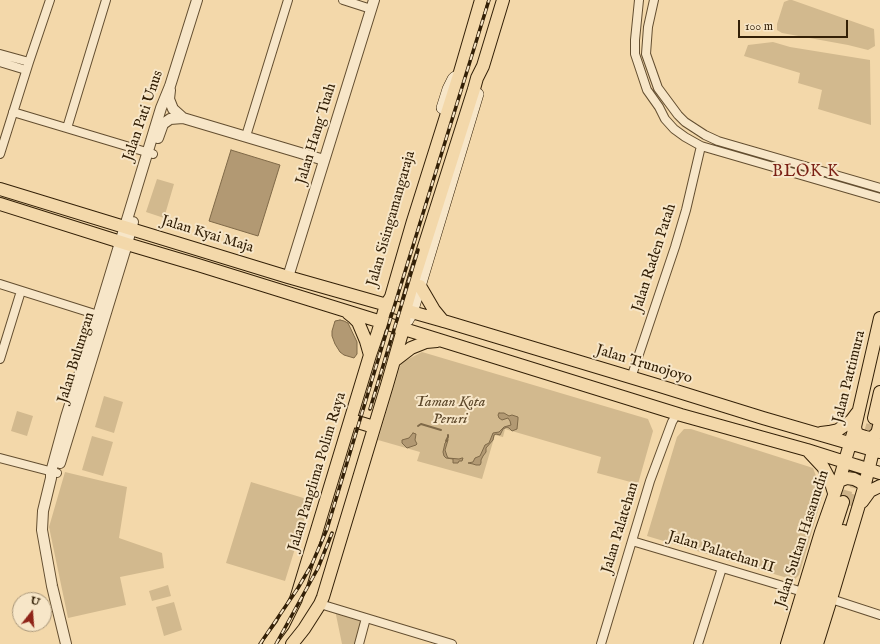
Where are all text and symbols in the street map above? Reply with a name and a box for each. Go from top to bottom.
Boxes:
scale bar [740,12,850,38]
text: 100 m [745,19,773,34]
street label: Jalan Pati Unus [120,68,168,164]
street label: Jalan Hang Tuah [293,81,341,187]
street label: Jalan Sisingamangaraja [364,149,420,289]
district label: BLOK K [772,163,840,183]
street label: Jalan Raden Patah [629,202,681,314]
street label: Jalan Kyai Maja [159,212,255,258]
street label: Jalan Bulungan [55,310,99,406]
street label: Jalan Pattimura [830,329,870,425]
street label: Jalan Trunojoyo [594,342,694,388]
street label: Jalan Panglima Polim Raya [285,390,351,554]
park label: Taman Kota Peruri [415,394,485,429]
street label: Jalan Sultan Hasanudin [772,468,834,610]
street label: Jalan Palatehan [599,480,643,576]
street label: Jalan Palatehan II [666,528,776,578]
north arrow [12,592,52,632]
text: U [29,593,42,610]

